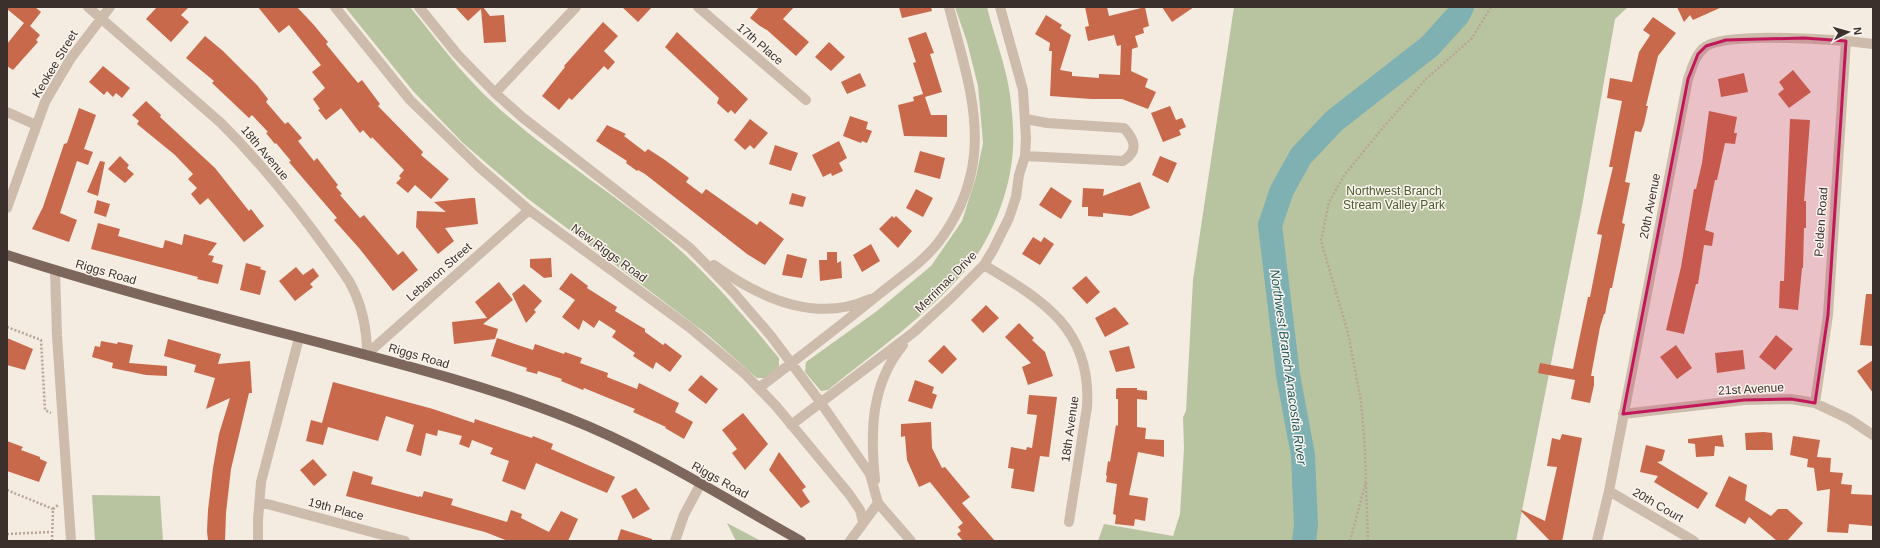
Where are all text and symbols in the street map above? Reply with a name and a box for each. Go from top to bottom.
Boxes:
north arrow [1828,12,1868,52]
street label: 17th Place [734,20,786,68]
text: N [1852,26,1864,36]
street label: Keokee Street [29,27,81,100]
street label: 18th Avenue [238,123,292,183]
street label: 20th Avenue [1637,172,1663,240]
park label: Northwest Branch Stream Valley Park [1343,184,1446,212]
street label: Pelden Road [1812,187,1830,257]
street label: New Riggs Road [568,221,650,285]
street label: Lebanon Street [403,239,475,304]
street label: Merrimac Drive [912,248,980,316]
street label: Riggs Road [74,257,138,287]
water label: Northwest Branch Anacostia River [1267,268,1310,467]
street label: Riggs Road [387,341,451,371]
street label: 21st Avenue [1718,380,1785,398]
street label: 18th Avenue [1058,395,1082,463]
street label: Riggs Road [689,459,751,501]
street label: 20th Court [1630,485,1686,525]
street label: 19th Place [307,495,366,523]

